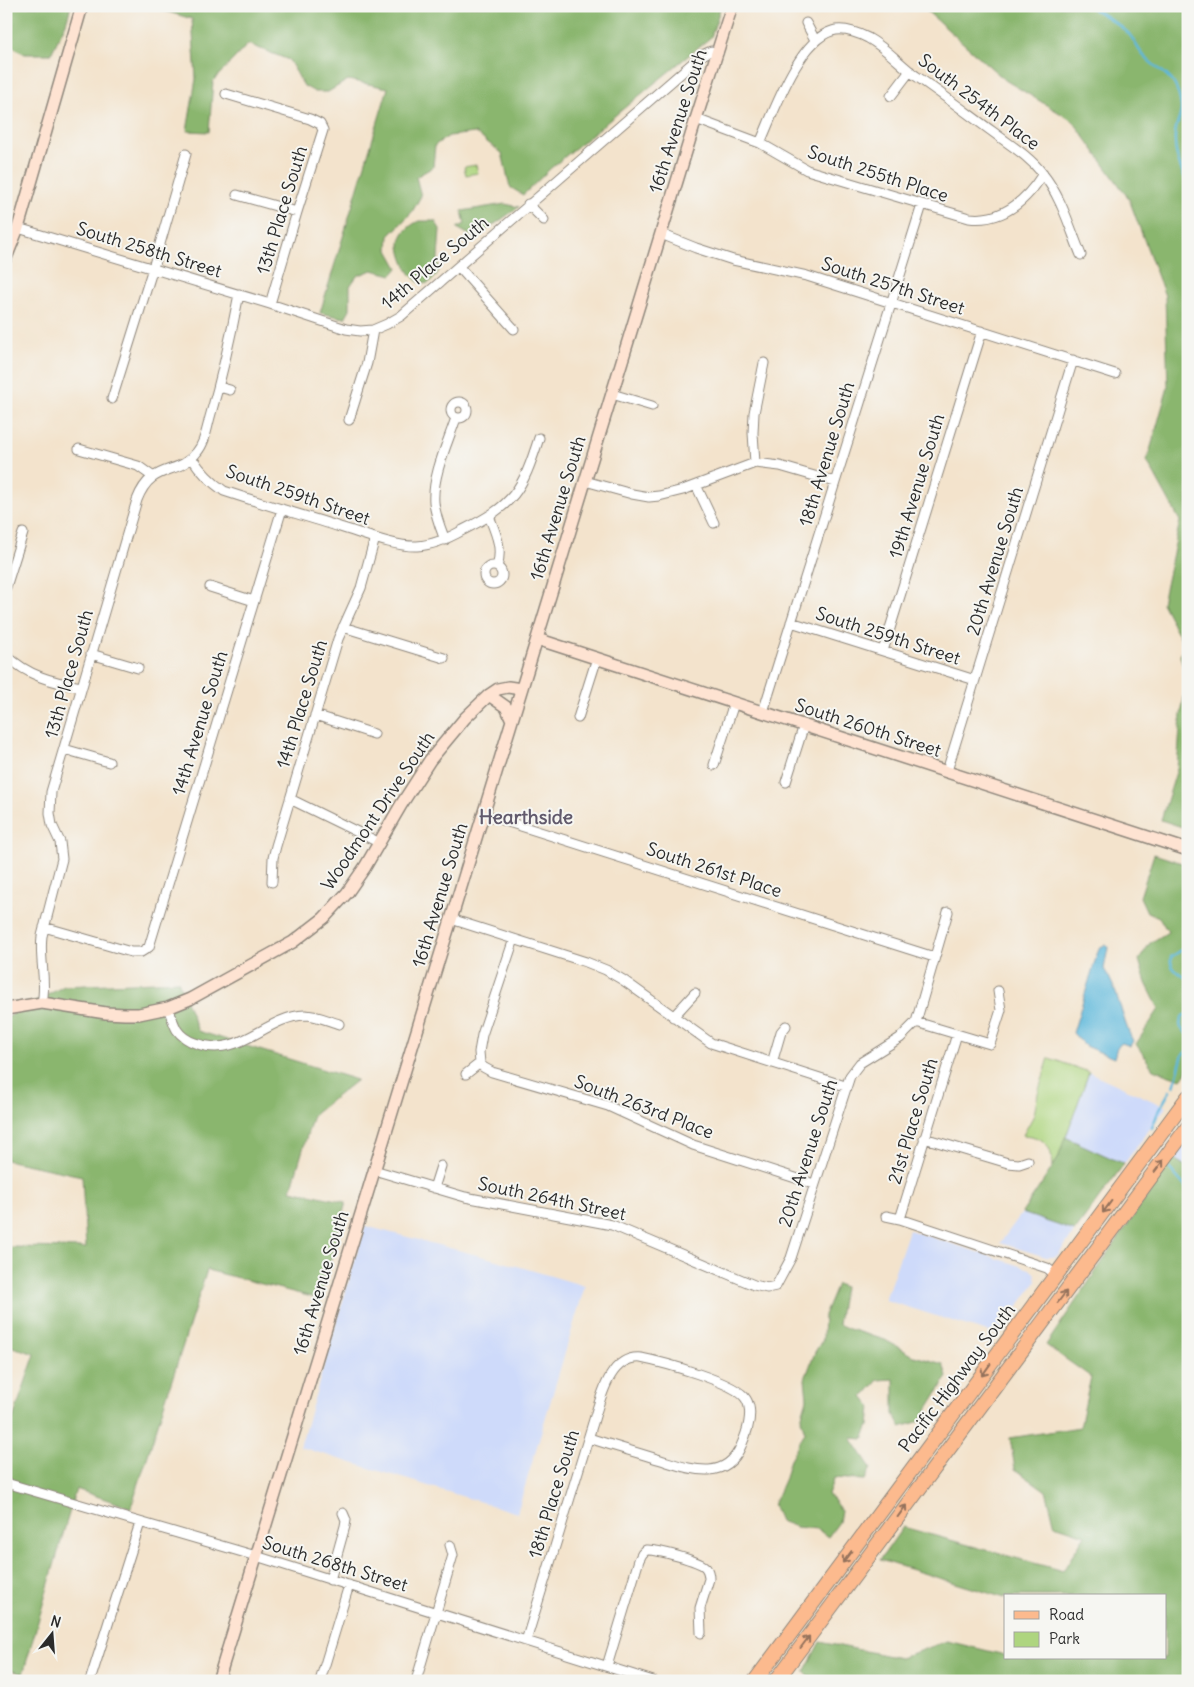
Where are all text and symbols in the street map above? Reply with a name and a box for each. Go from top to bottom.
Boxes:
street label: 16th Avenue South [643,46,712,196]
street label: South 254th Place [914,48,1045,155]
street label: South 255th Place [805,140,951,207]
street label: 13th Place South [251,143,312,277]
street label: 14th Place South [376,211,493,314]
street label: South 258th Street [74,216,225,283]
street label: South 257th Street [819,252,968,320]
street label: 18th Avenue South [794,379,859,529]
street label: 19th Avenue South [884,411,949,561]
street label: 16th Avenue South [525,433,590,583]
street label: South 259th Street [223,459,373,530]
street label: 20th Avenue South [961,484,1028,638]
street label: South 259th Street [813,601,963,670]
street label: 13th Place South [39,607,98,741]
street label: 14th Place South [271,637,332,771]
street label: 14th Avenue South [167,648,232,798]
street label: South 260th Street [792,693,944,762]
street label: Woodmont Drive South [316,727,439,895]
district label: Hearthside [479,805,573,829]
street label: 16th Avenue South [407,820,472,970]
street label: South 261st Place [644,837,785,902]
street label: 21st Place South [882,1055,943,1187]
street label: South 263rd Place [571,1069,717,1144]
street label: 20th Avenue South [773,1076,842,1230]
one-way arrow [1153,1160,1164,1173]
street label: South 264th Street [476,1172,628,1225]
one-way arrow [1102,1200,1112,1214]
street label: 16th Avenue South [288,1208,353,1358]
one-way arrow [1056,1291,1067,1304]
street label: Pacific Highway South [893,1299,1020,1457]
one-way arrow [981,1363,991,1377]
street label: 18th Place South [523,1427,584,1561]
one-way arrow [897,1504,907,1518]
street label: South 268th Street [260,1530,411,1597]
one-way arrow [842,1550,853,1563]
legend [1004,1594,1166,1660]
text: Road [1049,1605,1084,1624]
north arrow [28,1610,78,1660]
text: N [49,1612,63,1632]
text: Park [1049,1629,1080,1648]
one-way arrow [800,1635,810,1649]

